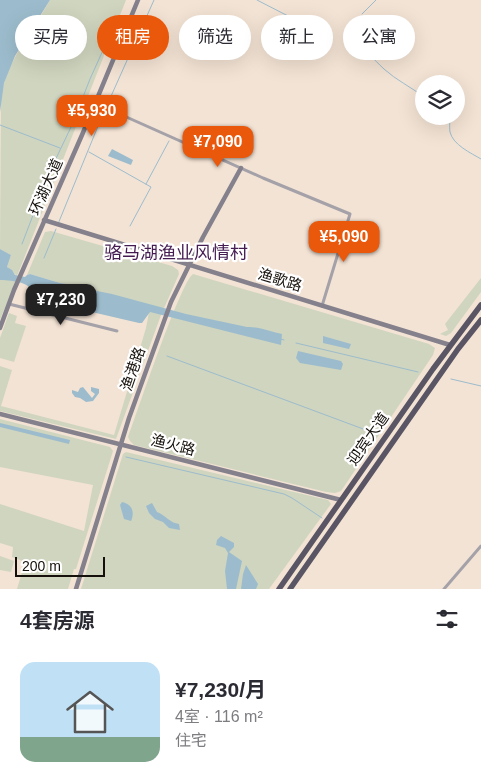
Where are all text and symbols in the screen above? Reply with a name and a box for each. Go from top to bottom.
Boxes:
chip: 买房 [15,15,87,60]
chip: 租房 [97,15,169,60]
chip: 筛选 [179,15,251,60]
chip: 新上 [261,15,333,60]
chip: 公寓 [343,15,415,60]
map controls [415,75,465,125]
button: layers [415,75,465,125]
pin: ¥5,930 [51,94,133,137]
text: ¥5,930 [68,102,116,119]
pin: ¥7,090 [177,126,259,168]
text: ¥7,090 [194,133,242,150]
street label: 环湖大道 [26,156,66,218]
pin: ¥5,090 [303,220,385,263]
text: ¥5,090 [320,228,368,245]
district label: 骆马湖渔业风情村 [104,243,248,263]
street label: 渔歌路 [256,265,304,294]
pin: ¥7,230 [20,284,102,326]
text: ¥7,230 [37,291,85,308]
street label: 渔港路 [117,345,148,393]
street label: 迎宾大道 [343,409,392,468]
street label: 渔火路 [149,431,197,458]
scale bar [15,554,105,577]
text: 200 m [22,558,61,574]
icon: filters [433,605,461,633]
text: 4套房源 [20,609,95,632]
text: ¥7,230/月 [175,678,266,701]
icon: home [60,682,120,742]
text: 4室 · 116 m² [175,708,263,725]
text: 住宅 [175,732,207,749]

